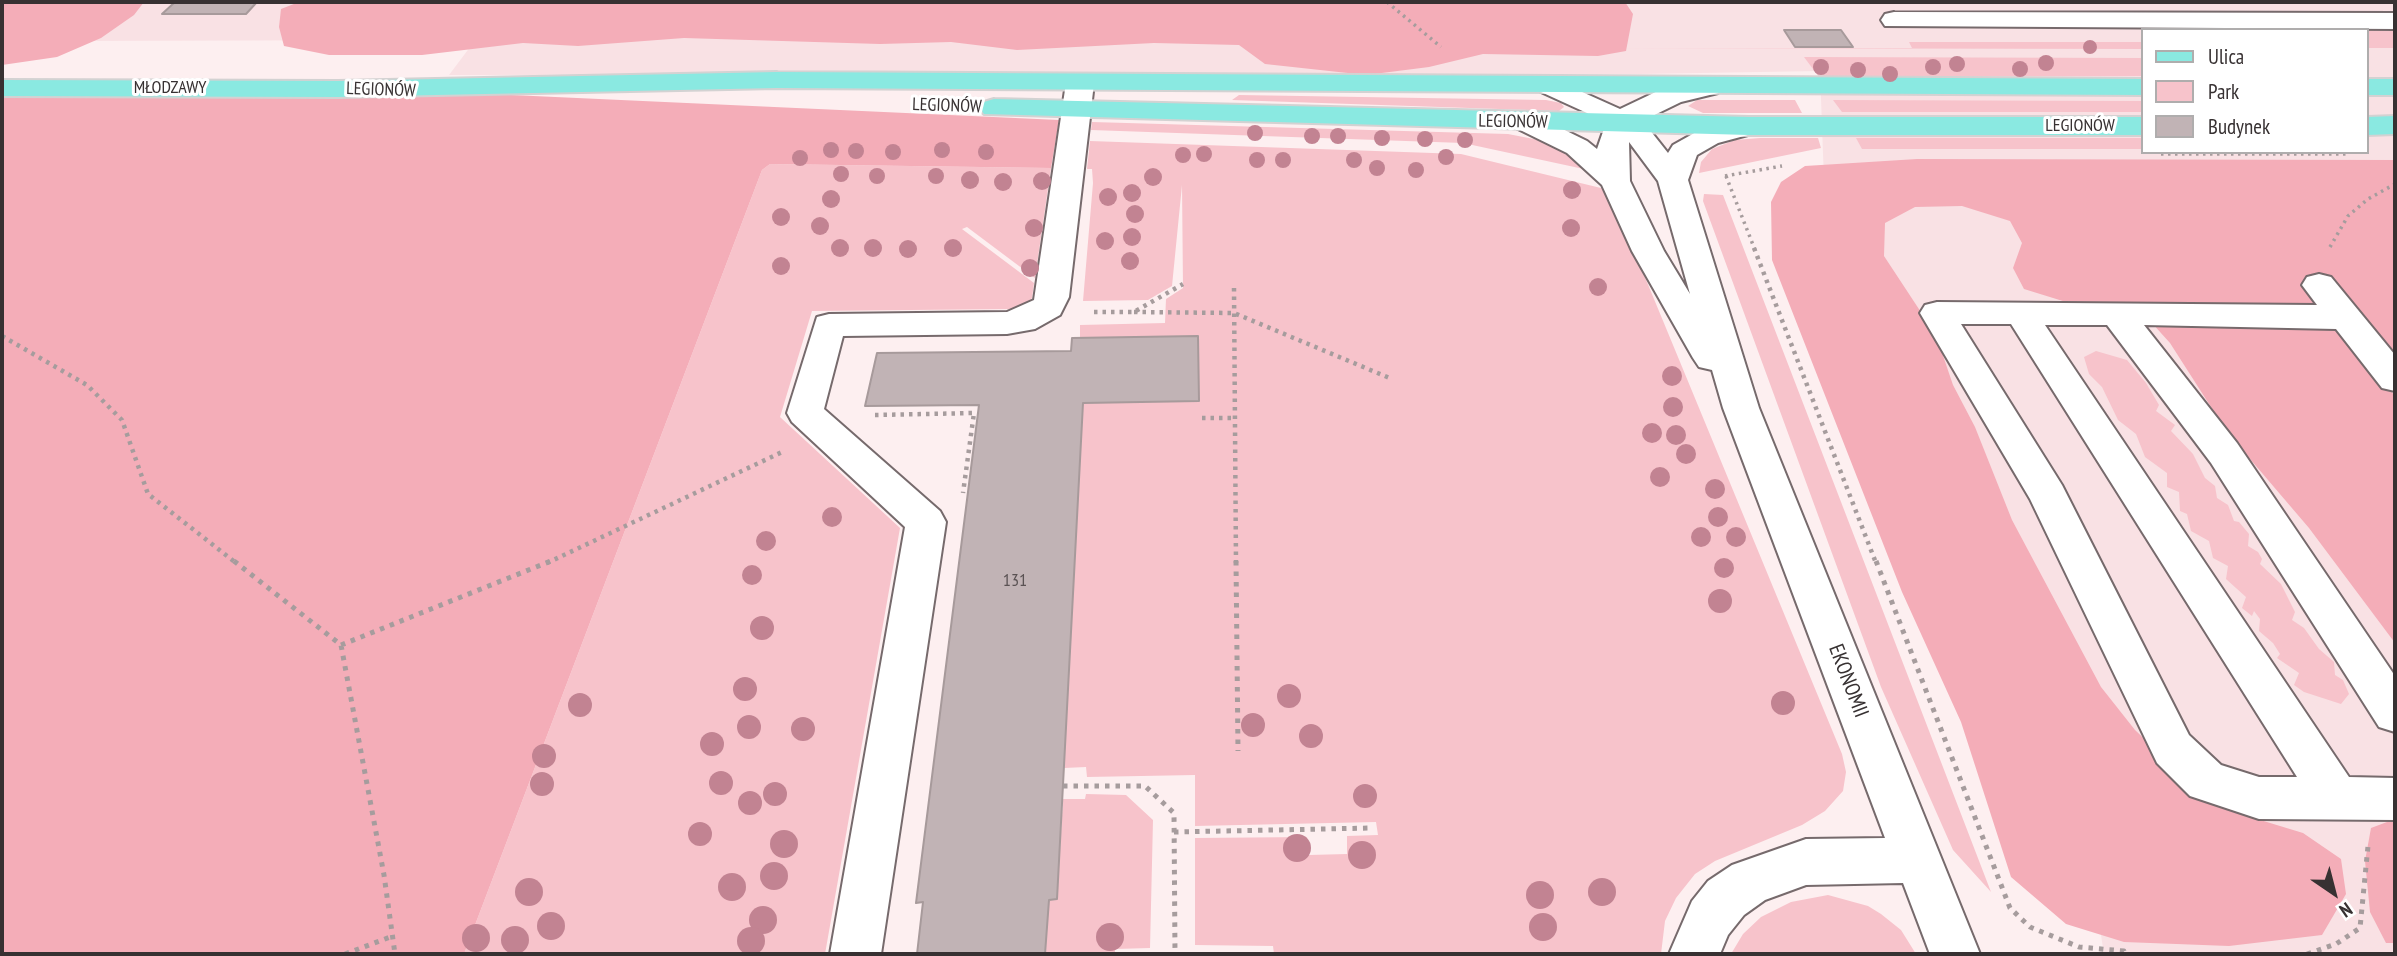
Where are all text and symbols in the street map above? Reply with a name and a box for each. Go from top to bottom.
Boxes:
legend [2142,28,2369,154]
text: Ulica [2208,43,2244,70]
street label: MŁODZAWY [134,77,206,99]
street label: LEGIONÓW [346,78,416,102]
text: Park [2208,78,2239,105]
street label: LEGIONÓW [912,94,982,118]
street label: LEGIONÓW [1478,111,1548,133]
text: Budynek [2208,113,2270,140]
street label: LEGIONÓW [2045,115,2115,137]
house number: 131 [1003,570,1027,592]
street label: EKONOMII [1823,641,1873,721]
north arrow [2299,858,2369,928]
text: N [2335,897,2357,923]

